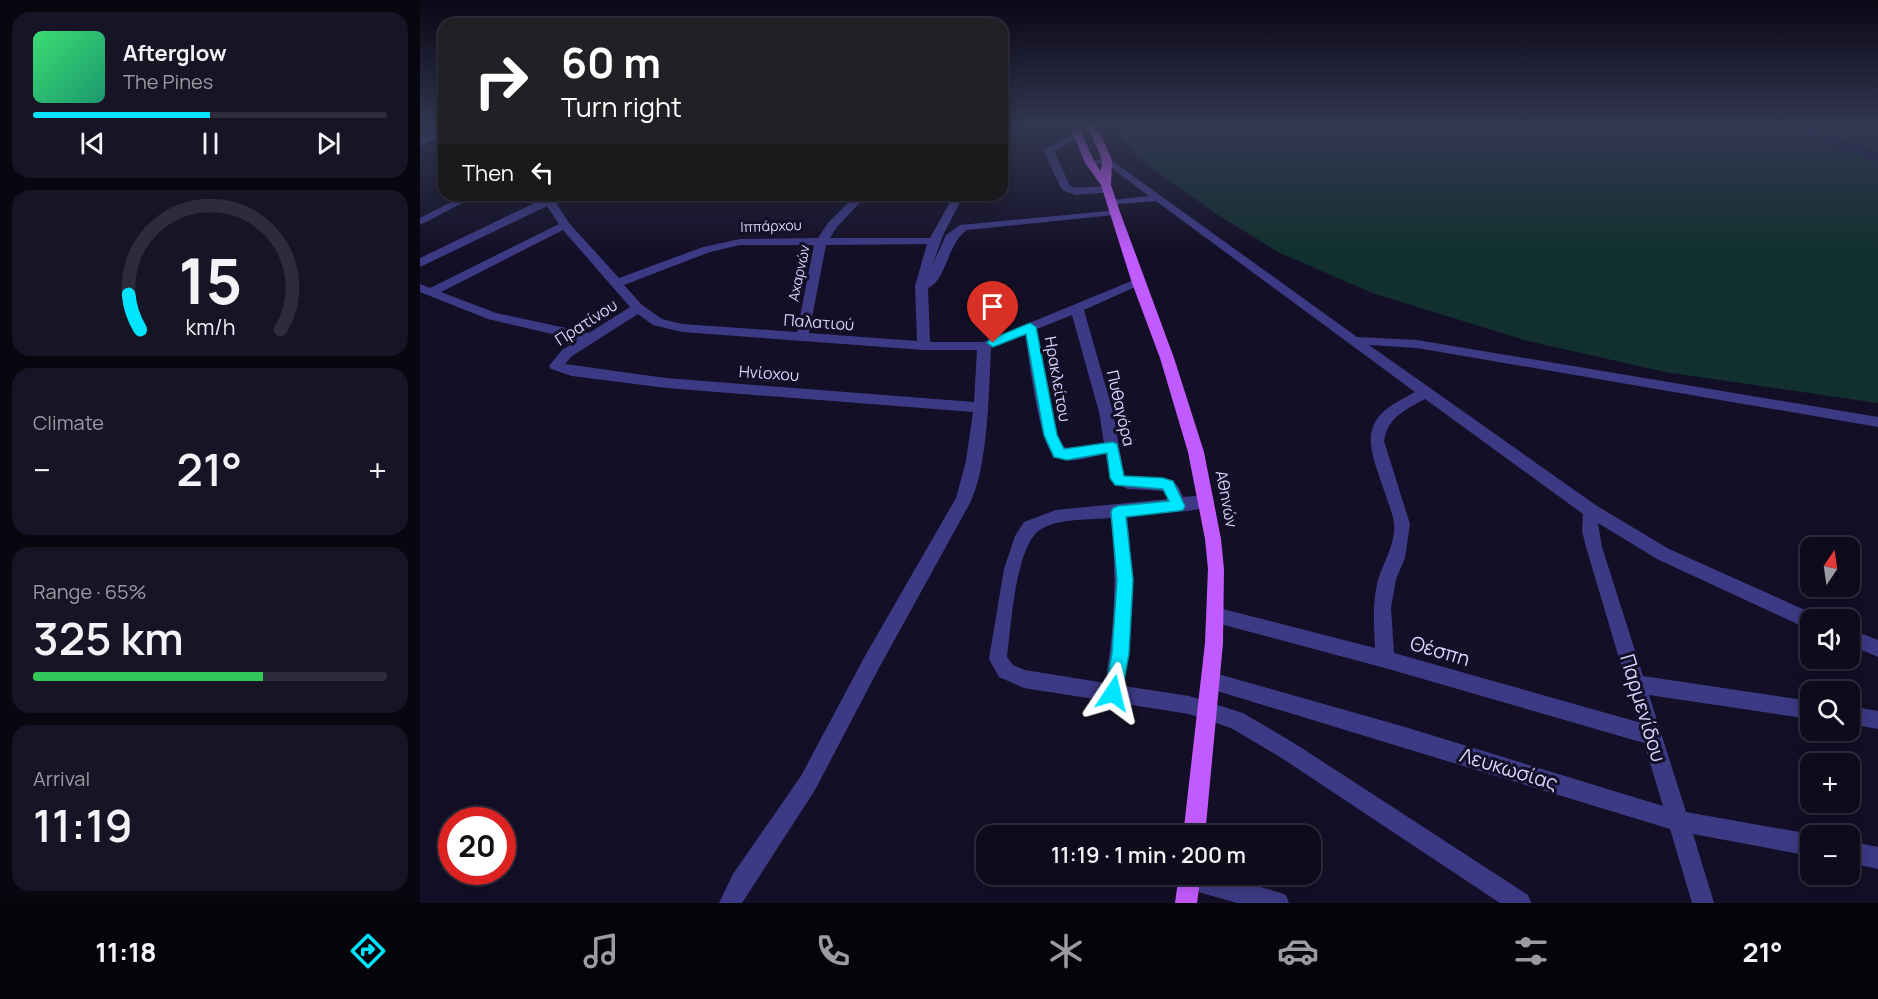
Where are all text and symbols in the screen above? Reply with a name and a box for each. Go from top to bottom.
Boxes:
text: 60 m [561,33,661,91]
text: Afterglow [123,38,227,68]
icon: right [462,42,540,120]
text: The Pines [123,68,213,95]
text: Turn right [561,88,682,125]
icon: previous [76,127,109,160]
icon: pause [194,127,227,160]
icon: next [312,127,345,160]
icon: left [526,156,559,189]
text: Then [462,158,514,188]
street label: Ιππάρχου [740,215,802,236]
text: 15 [178,237,242,323]
street label: Αχαρνών [783,243,814,303]
pin [967,281,1018,343]
icon: arrive [976,290,1009,323]
street label: Πρατίνου [551,294,621,350]
street label: Παλατιού [783,309,855,335]
text: km/h [185,313,235,342]
street label: Ηρακλείτου [1040,335,1076,423]
street label: Ηνίοχου [738,360,800,386]
street label: Πυθαγόρα [1102,368,1140,448]
text: Climate [33,409,104,436]
text: 21° [177,438,242,500]
text: − [33,447,51,492]
text: + [368,447,387,492]
street label: Αθηνών [1211,468,1243,530]
north arrow [1800,537,1860,597]
map controls [1800,537,1860,885]
text: Range · 65% [33,578,147,605]
text: 325 km [33,607,184,669]
button: sound [1800,609,1860,669]
street label: Θέσπη [1407,629,1473,672]
street label: Παρμενίδου [1614,650,1673,765]
position arrow [1081,661,1145,725]
button: search [1800,681,1860,741]
street label: Λευκωσίας [1457,741,1561,796]
button: + [1800,753,1860,813]
text: Arrival [33,765,90,792]
text: 11:19 [33,794,133,856]
speed limit sign: 20 [438,807,516,885]
button: − [1800,825,1860,885]
text: 11:19 · 1 min · 200 m [1051,840,1246,870]
icon: directions [347,930,389,972]
icon: music [580,930,622,972]
icon: phone [812,930,854,972]
icon: climate [1045,930,1087,972]
icon: car [1277,930,1319,972]
icon: filters [1510,930,1552,972]
text: 11:18 [95,933,157,970]
text: 21° [1743,933,1783,970]

